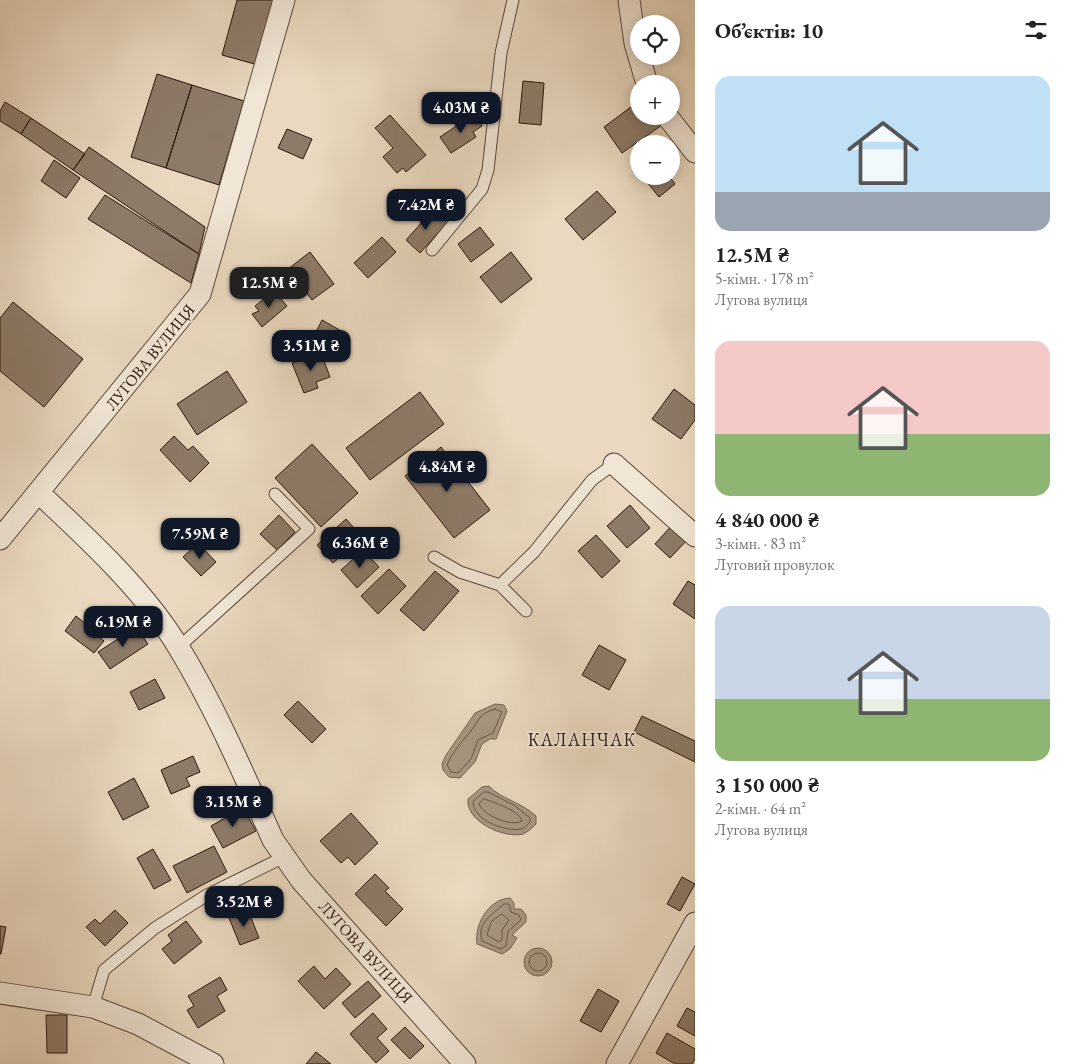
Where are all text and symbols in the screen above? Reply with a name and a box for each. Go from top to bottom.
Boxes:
map controls [630,15,680,185]
button: locate [630,15,680,65]
icon: filters [1022,16,1050,44]
text: Об’єктів: 10 [715,17,823,44]
button: + [630,75,680,125]
pin: 4.03M ₴ [415,92,507,134]
text: 4.03M ₴ [433,97,489,118]
icon: home [838,108,928,198]
button: − [630,135,680,185]
pin: 7.42M ₴ [380,188,472,231]
text: 7.42M ₴ [398,194,454,215]
text: 12.5M ₴ [715,241,789,268]
pin: 12.5M ₴ [223,266,315,309]
text: 5-кімн. · 178 m² [715,268,814,289]
text: 12.5M ₴ [241,272,297,293]
text: Лугова вулиця [715,289,808,310]
street label: ЛУГОВА ВУЛИЦЯ [101,299,200,415]
pin: 3.51M ₴ [265,330,357,372]
text: 3.51M ₴ [283,335,339,356]
icon: home [838,373,928,463]
pin: 4.84M ₴ [401,450,493,493]
text: 4.84M ₴ [419,456,475,477]
text: 4 840 000 ₴ [715,506,819,533]
pin: 7.59M ₴ [154,518,246,560]
text: 7.59M ₴ [172,523,228,544]
pin: 6.36M ₴ [314,526,406,569]
text: 6.36M ₴ [332,532,388,553]
text: 3-кімн. · 83 m² [715,533,806,554]
text: Луговий провулок [715,554,835,575]
pin: 6.19M ₴ [77,606,169,648]
text: 6.19M ₴ [95,611,151,632]
icon: home [838,638,928,728]
district label: КАЛАНЧАК [528,728,636,751]
text: 3 150 000 ₴ [715,771,819,798]
pin: 3.15M ₴ [187,786,279,828]
text: 3.15M ₴ [205,791,261,812]
text: 2-кімн. · 64 m² [715,798,806,819]
text: Лугова вулиця [715,819,808,840]
pin: 3.52M ₴ [198,886,290,928]
text: 3.52M ₴ [216,891,272,912]
street label: ЛУГОВА ВУЛИЦЯ [314,896,418,1008]

